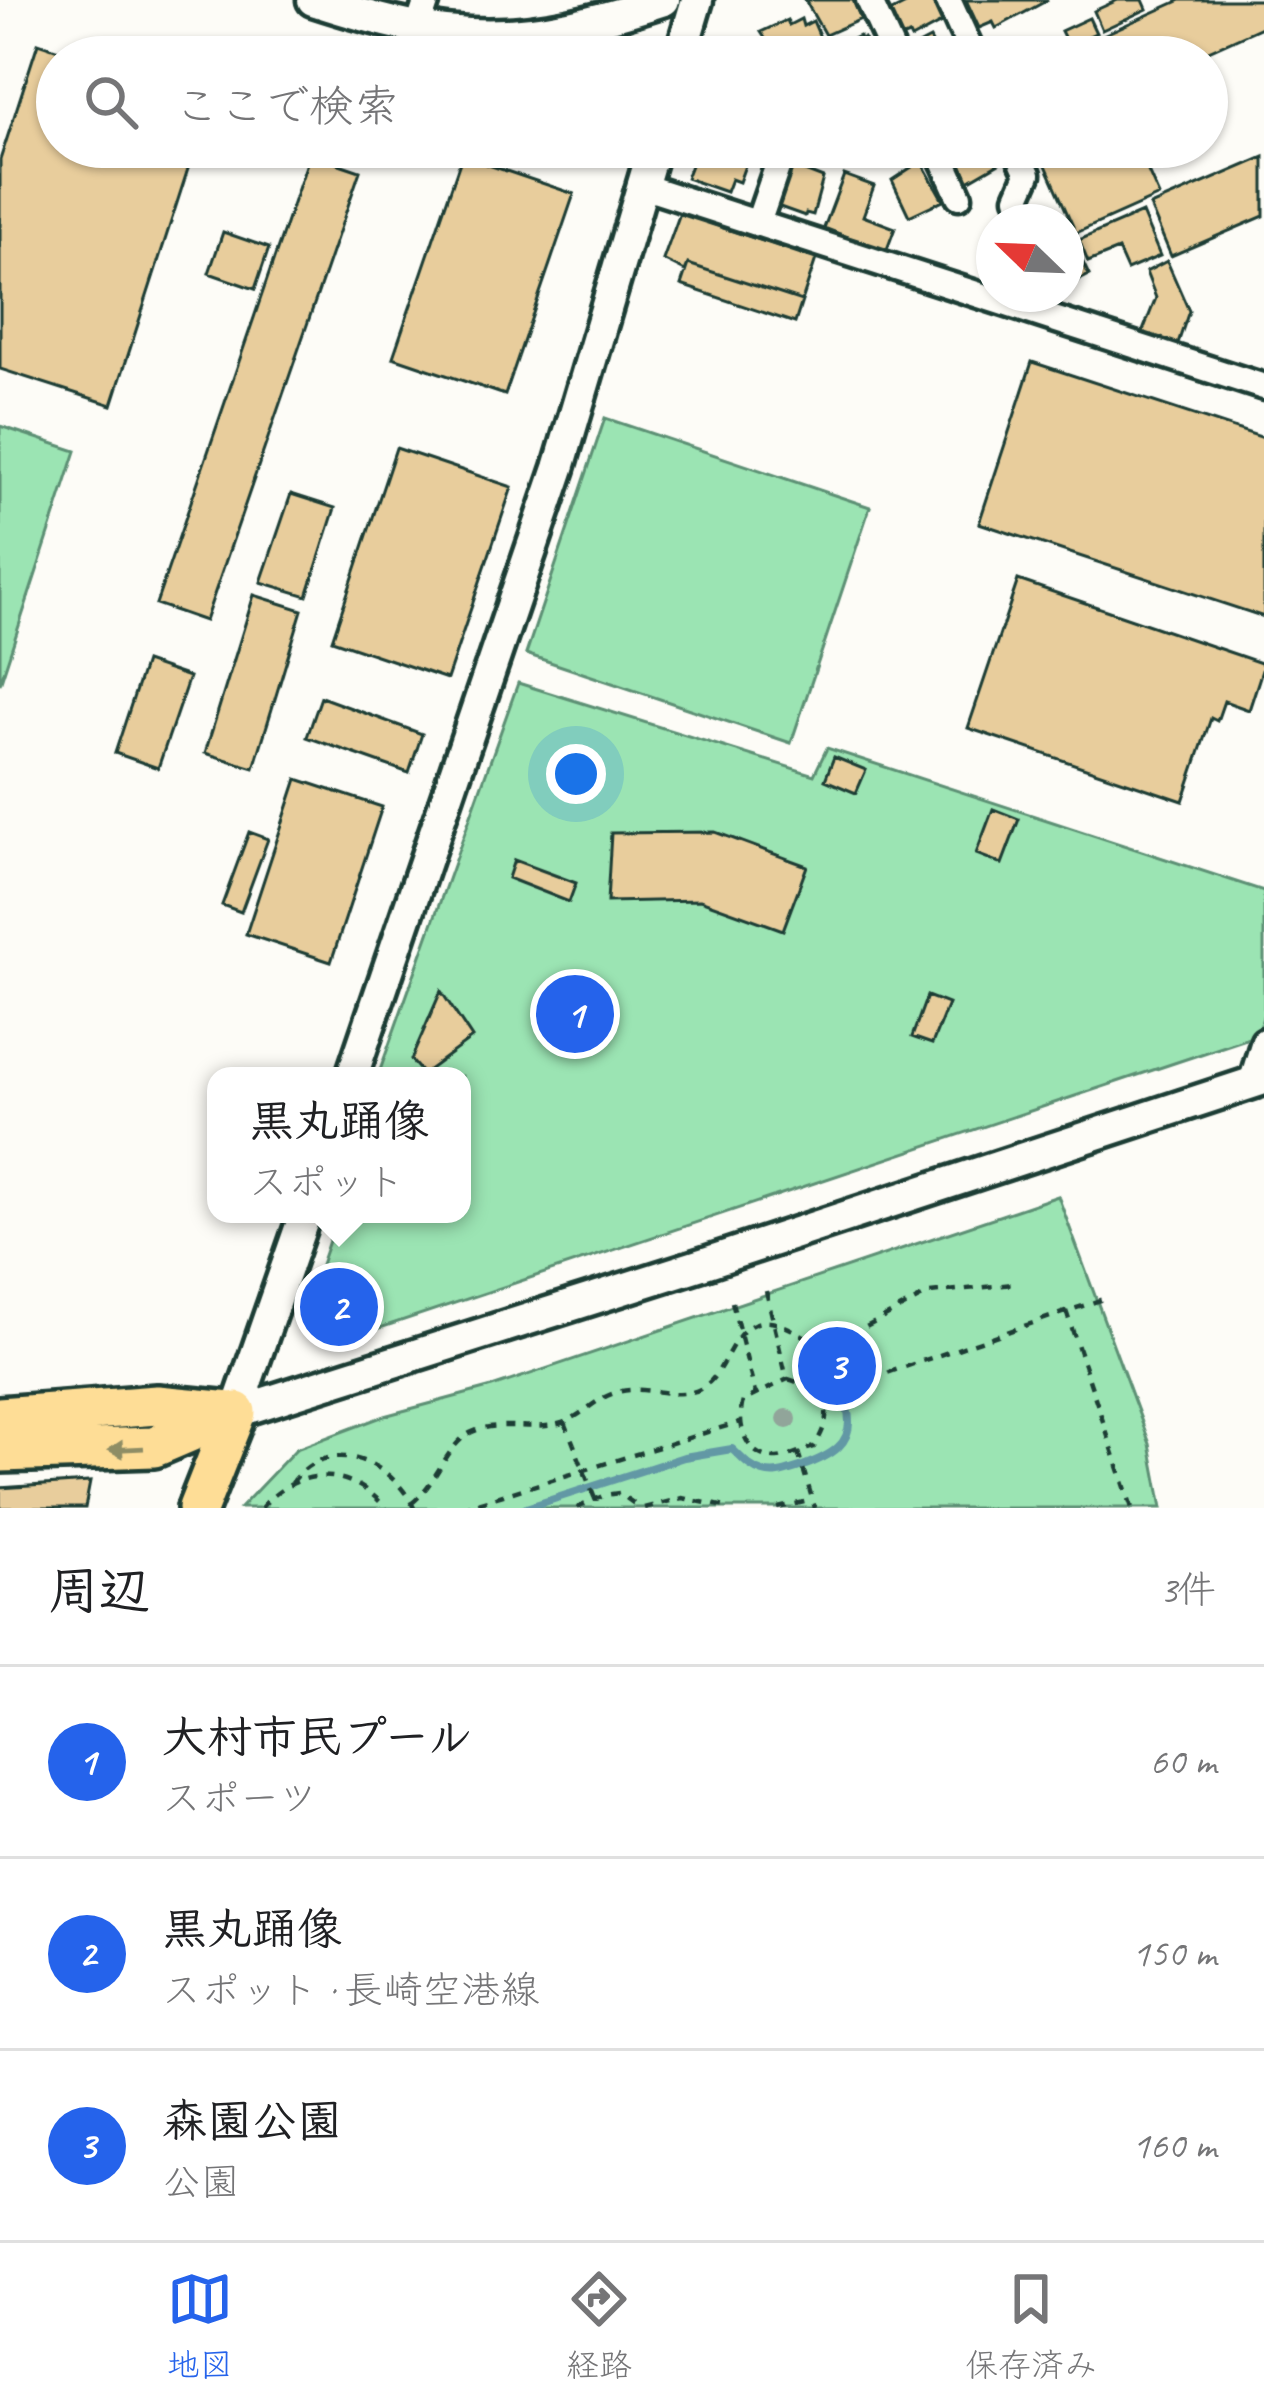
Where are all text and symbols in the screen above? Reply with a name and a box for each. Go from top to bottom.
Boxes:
search box [36,36,1228,168]
icon: search [78,69,144,135]
text: ここで検索 [174,78,399,135]
north arrow [976,204,1084,312]
your location [546,744,606,804]
pin: 1 [536,969,614,1059]
popup [207,1067,471,1223]
text: 黒丸踊像 [249,1093,429,1150]
text: スポット [249,1158,405,1207]
pin: 2 [300,1262,378,1352]
pin: 3 [798,1321,876,1411]
one-way arrow [107,1439,144,1458]
text: 周辺 [48,1559,150,1623]
text: 3件 [1159,1566,1216,1615]
text: 大村市民プール [162,1709,473,1766]
text: 1 [78,1737,96,1786]
text: 60 m [1150,1737,1216,1786]
text: スポーツ [162,1774,317,1823]
text: 黒丸踊像 [162,1901,342,1958]
text: 2 [78,1929,96,1978]
text: 150 m [1132,1929,1216,1978]
text: スポット · 長崎空港線 [162,1966,539,2015]
text: 森園公園 [162,2093,342,2150]
text: 3 [78,2121,96,2170]
text: 160 m [1132,2121,1216,2170]
text: 公園 [162,2158,240,2207]
tab: 地図 [167,2266,233,2386]
tab: 経路 [566,2266,632,2386]
tab: 保存済み [965,2266,1097,2386]

